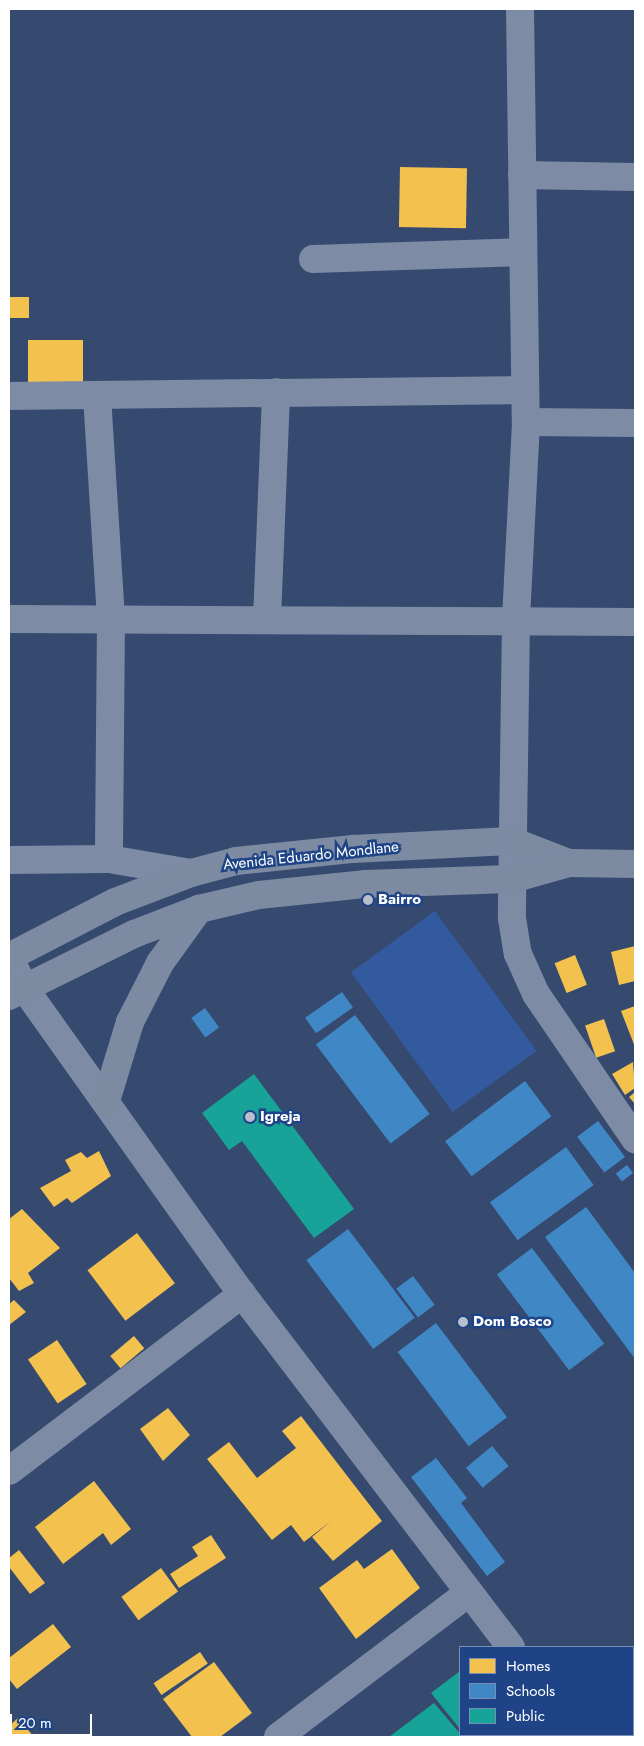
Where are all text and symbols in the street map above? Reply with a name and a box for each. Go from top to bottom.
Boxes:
street label: Avenida Eduardo Mondlane [222,838,400,874]
place label: Bairro [378,891,421,909]
marker: Bairro [362,894,374,906]
place label: Igreja [260,1108,301,1126]
marker: Igreja [244,1111,256,1123]
place label: Dom Bosco [473,1313,552,1331]
marker: Dom Bosco [457,1316,469,1328]
legend [459,1646,634,1736]
text: Homes [506,1655,550,1677]
text: Schools [506,1680,555,1702]
scale bar [12,1704,95,1736]
text: Public [506,1705,545,1727]
text: 20 m [18,1712,52,1734]

